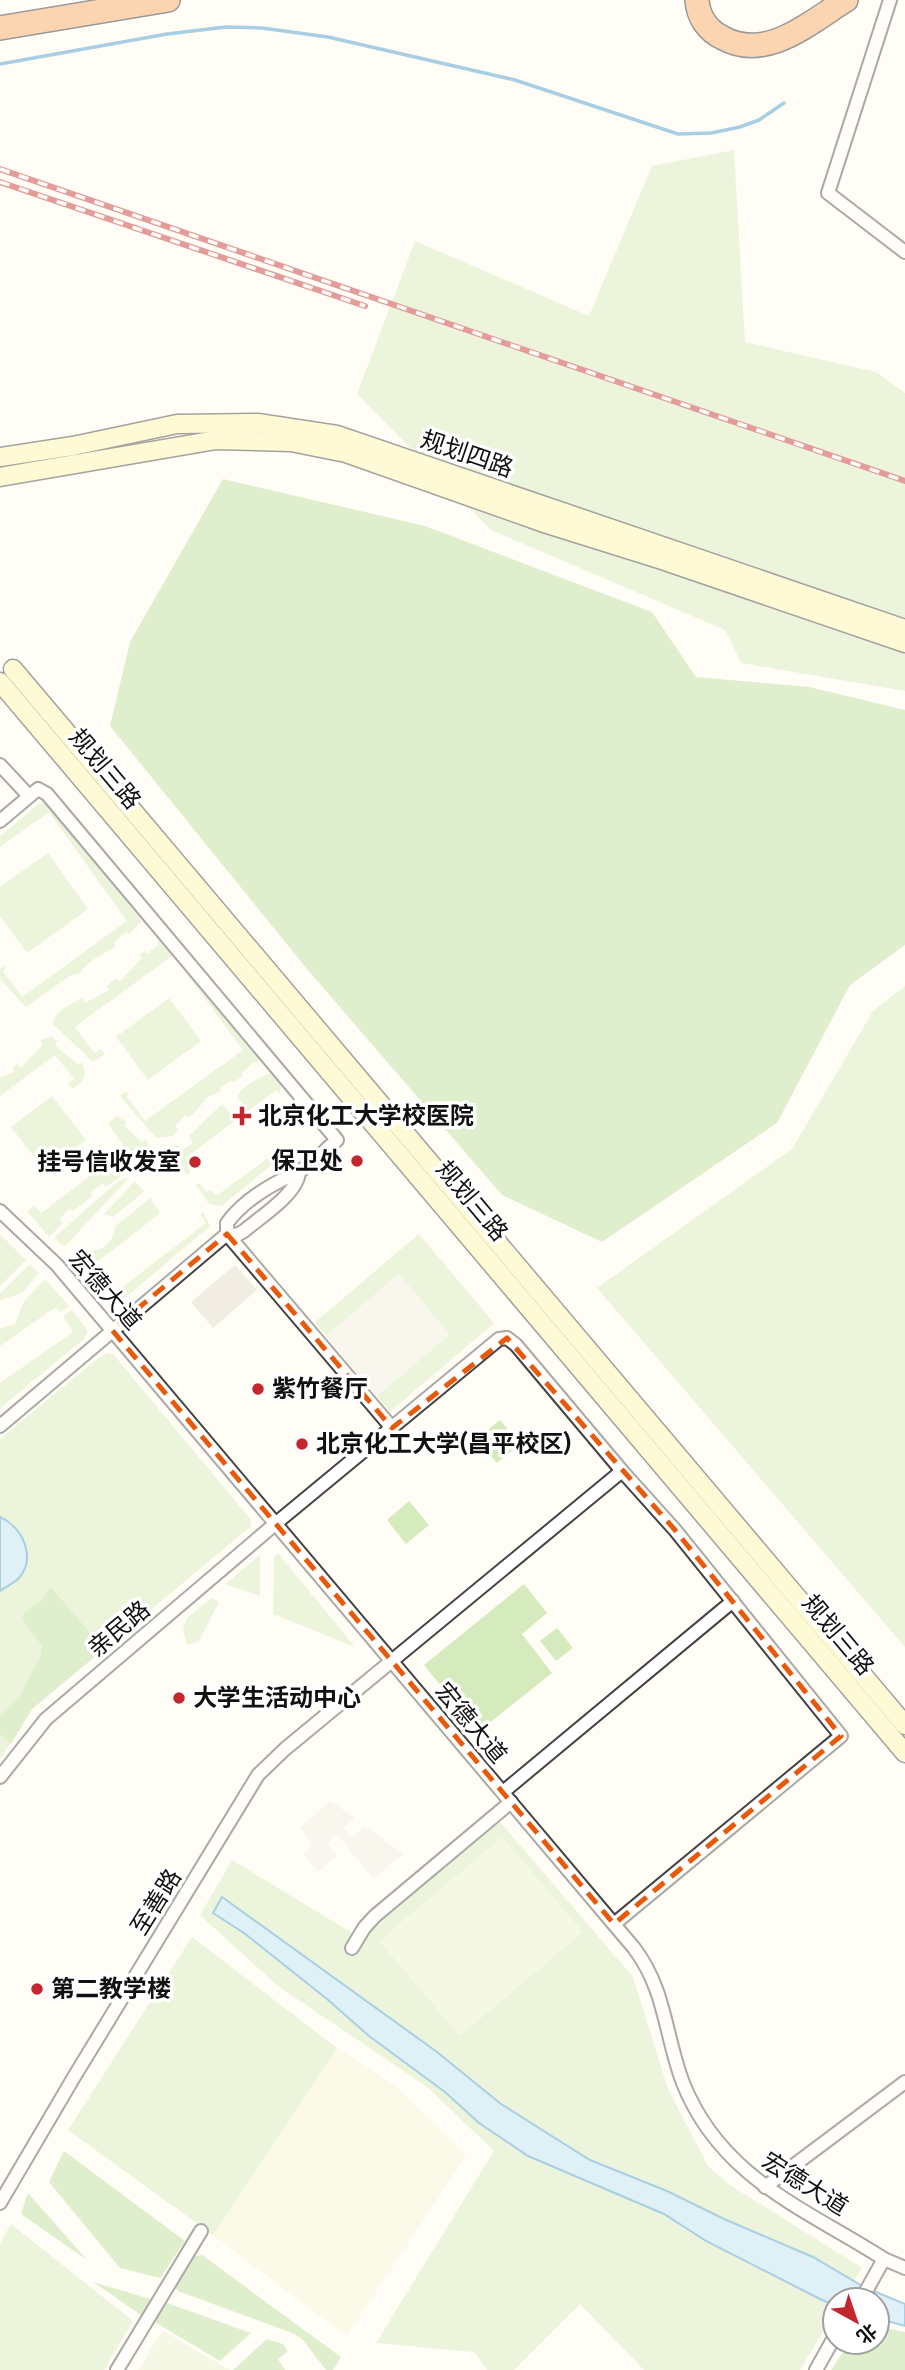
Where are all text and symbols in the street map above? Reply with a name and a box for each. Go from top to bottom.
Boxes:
street label: 规划四路 [417,425,517,483]
street label: 规划三路 [63,723,147,815]
place label: 北京化工大学校医院 [258,1102,474,1130]
marker: 北京化工大学校医院 [232,1106,252,1126]
place label: 保卫处 [271,1147,343,1175]
place label: 挂号信收发室 [37,1148,181,1176]
marker: 保卫处 [349,1153,365,1169]
marker: 挂号信收发室 [187,1154,203,1170]
street label: 规划三路 [430,1155,514,1247]
street label: 宏德大道 [63,1245,147,1335]
place label: 紫竹餐厅 [272,1375,368,1403]
marker: 紫竹餐厅 [250,1381,266,1397]
place label: 北京化工大学(昌平校区) [316,1430,571,1458]
marker: 北京化工大学(昌平校区) [294,1436,310,1452]
street label: 规划三路 [796,1589,880,1681]
street label: 亲民路 [82,1595,156,1663]
street label: 宏德大道 [429,1677,513,1769]
place label: 大学生活动中心 [193,1684,361,1712]
marker: 大学生活动中心 [171,1690,187,1706]
street label: 至善路 [125,1864,187,1940]
place label: 第二教学楼 [51,1975,171,2003]
marker: 第二教学楼 [29,1981,45,1997]
street label: 宏德大道 [757,2147,853,2221]
north arrow [821,2286,891,2356]
text: 北 [852,2319,881,2349]

